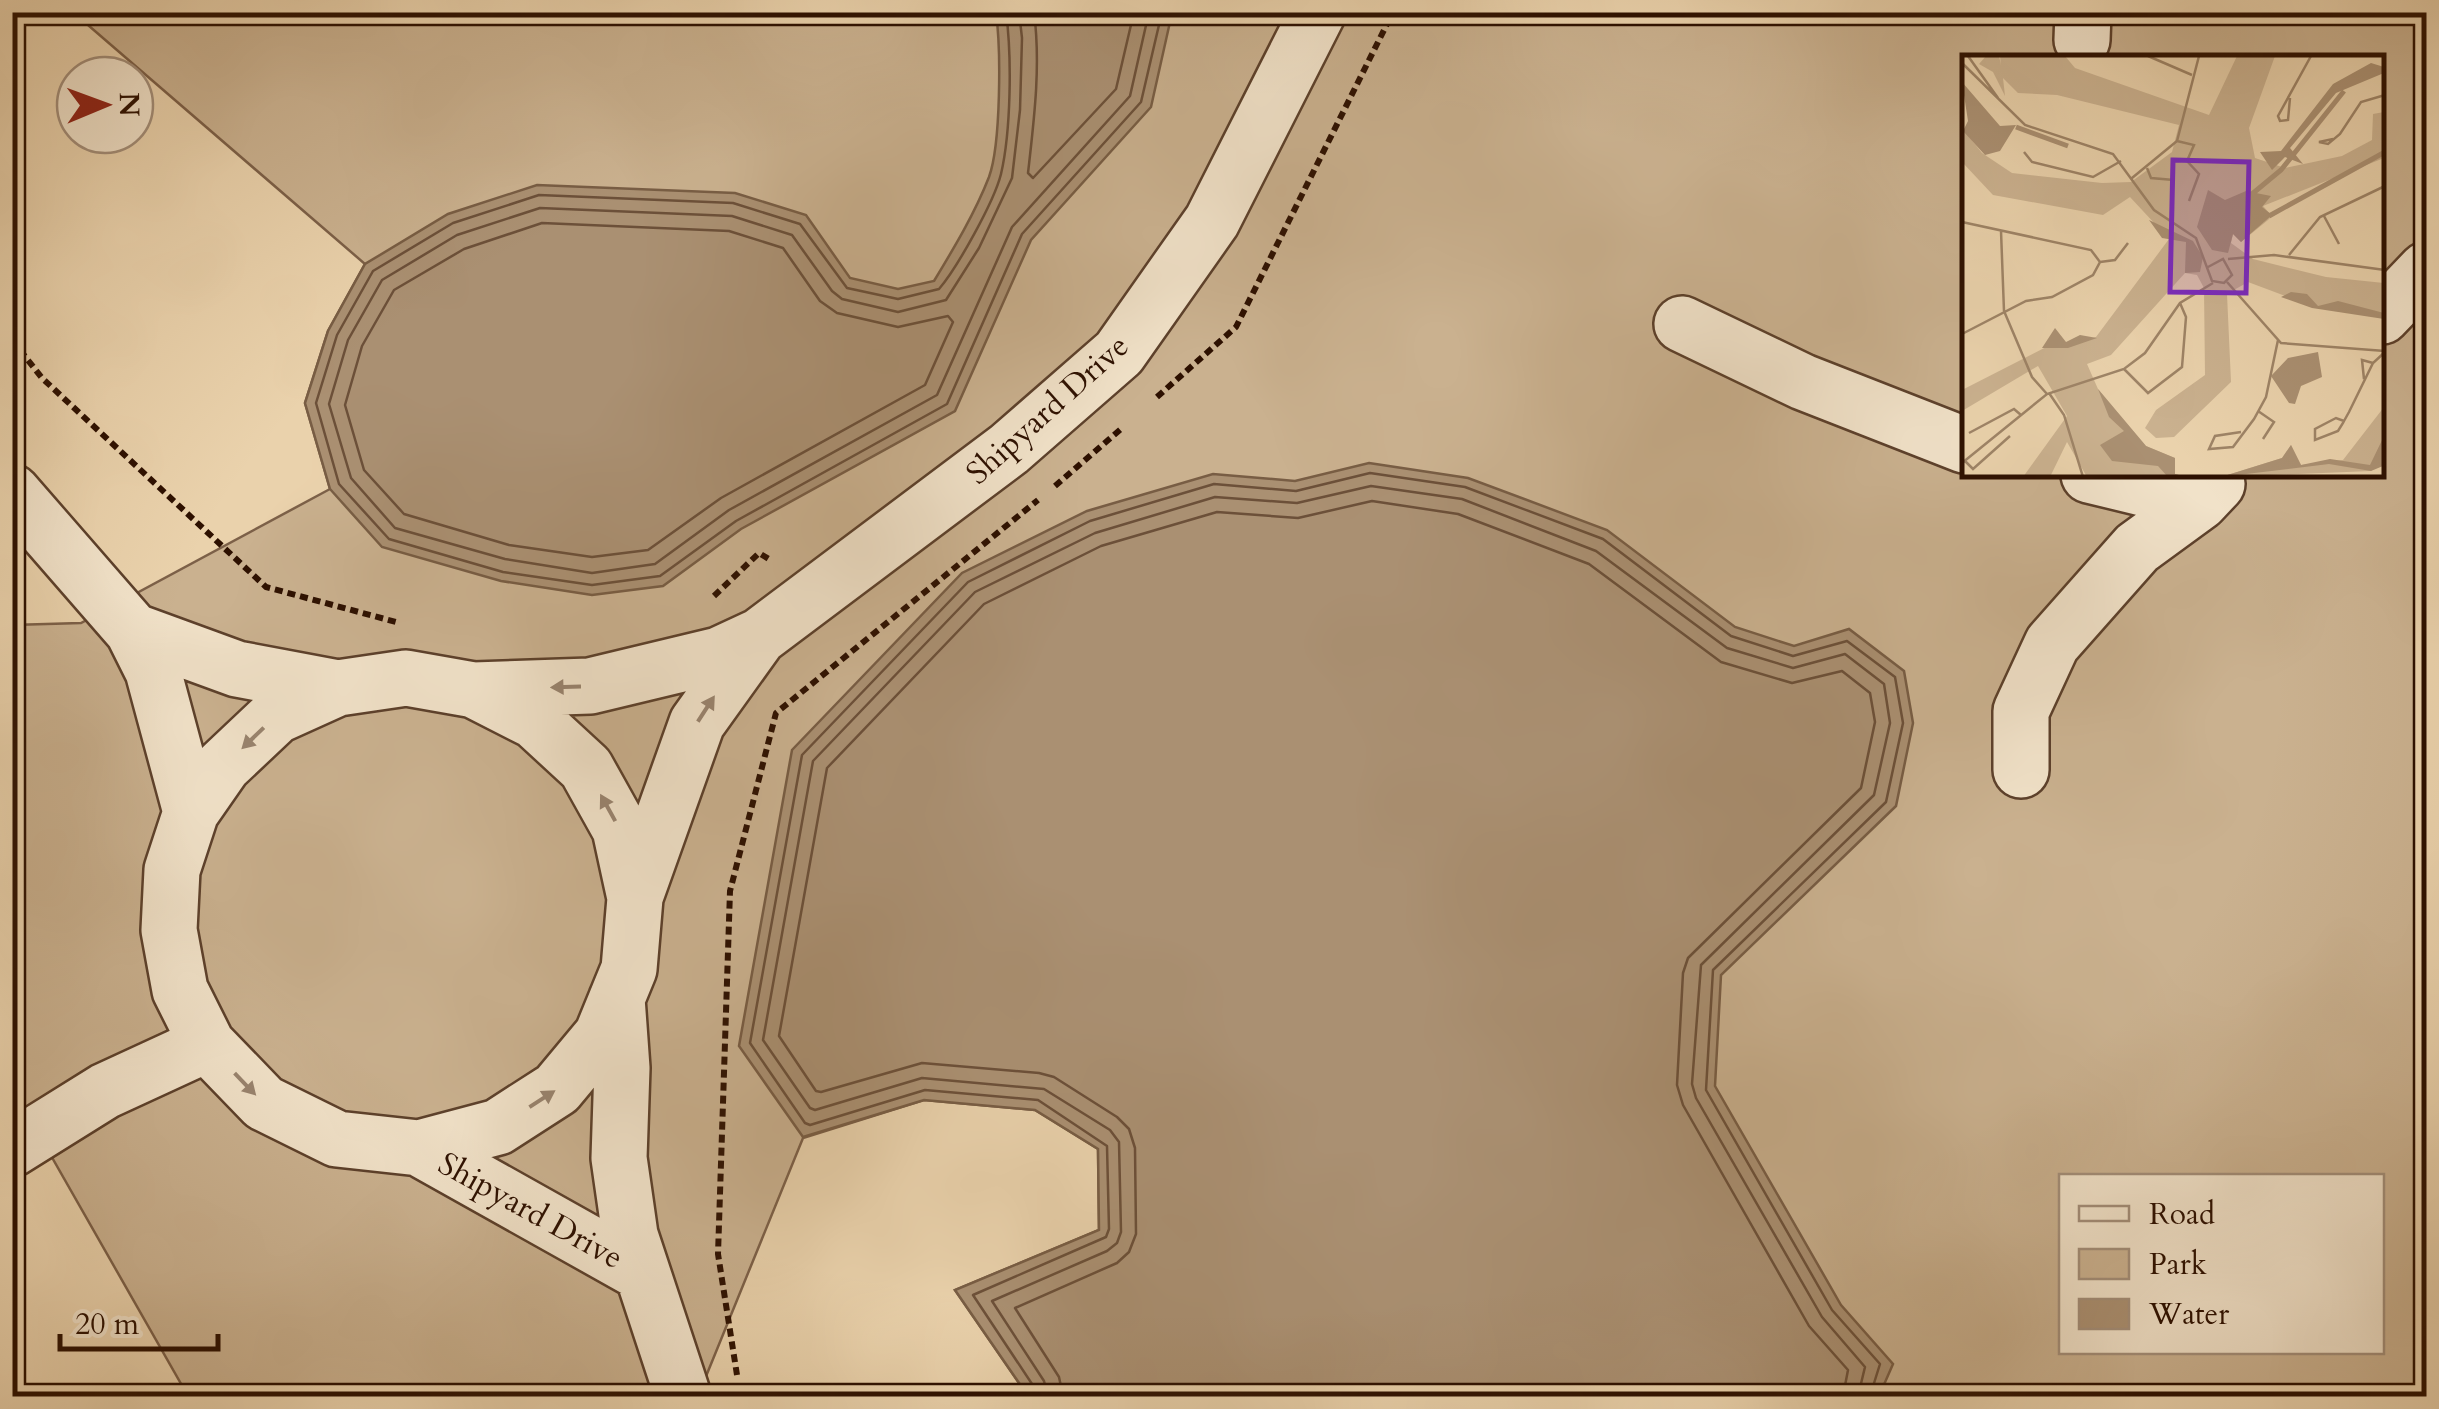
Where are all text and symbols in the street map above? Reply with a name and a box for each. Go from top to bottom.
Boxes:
north arrow [55,55,155,155]
inset map [1962,55,2384,478]
text: N [110,92,148,117]
street label: Shipyard Drive [957,325,1139,495]
one-way arrow [549,679,581,695]
one-way arrow [696,696,714,723]
one-way arrow [242,726,266,749]
one-way arrow [599,794,617,822]
one-way arrow [233,1072,256,1096]
one-way arrow [529,1090,556,1108]
street label: Shipyard Drive [430,1142,631,1280]
legend [2059,1174,2384,1354]
text: Road [2149,1194,2215,1235]
text: Park [2149,1244,2207,1285]
scale bar [60,1289,218,1351]
text: Water [2148,1294,2229,1335]
text: 20 m [75,1304,140,1345]

